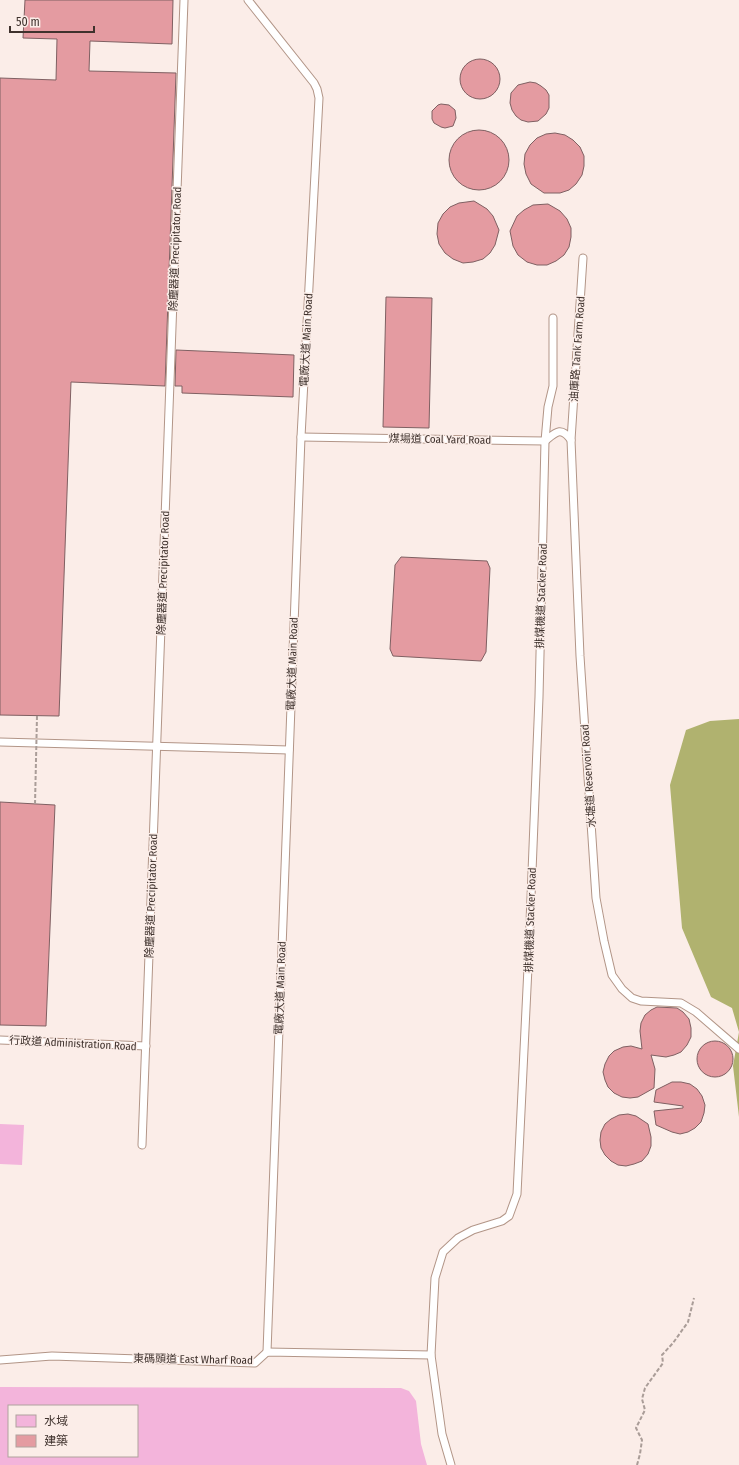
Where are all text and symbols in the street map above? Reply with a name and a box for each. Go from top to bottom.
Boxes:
scale bar [10,8,94,34]
text: 50 m [16,15,40,29]
street label: 除塵器道 Precipitator Road [167,187,184,311]
street label: 電廠大道 Main Road [298,293,315,387]
street label: 油庫路 Tank Farm Road [567,296,588,402]
street label: 煤場道 Coal Yard Road [389,432,491,447]
street label: 除塵器道 Precipitator Road [155,511,172,635]
street label: 排煤機道 Stacker Road [533,543,550,649]
street label: 電廠大道 Main Road [284,617,301,711]
street label: 水塘道 Reservoir Road [578,724,599,828]
street label: 除塵器道 Precipitator Road [143,834,160,958]
street label: 排煤機道 Stacker Road [522,867,539,973]
street label: 電廠大道 Main Road [272,941,289,1035]
street label: 行政道 Administration Road [9,1034,137,1053]
street label: 東碼頭道 East Wharf Road [133,1352,253,1367]
legend [8,1405,138,1457]
text: 水域 [44,1414,68,1428]
text: 建築 [44,1434,68,1448]

